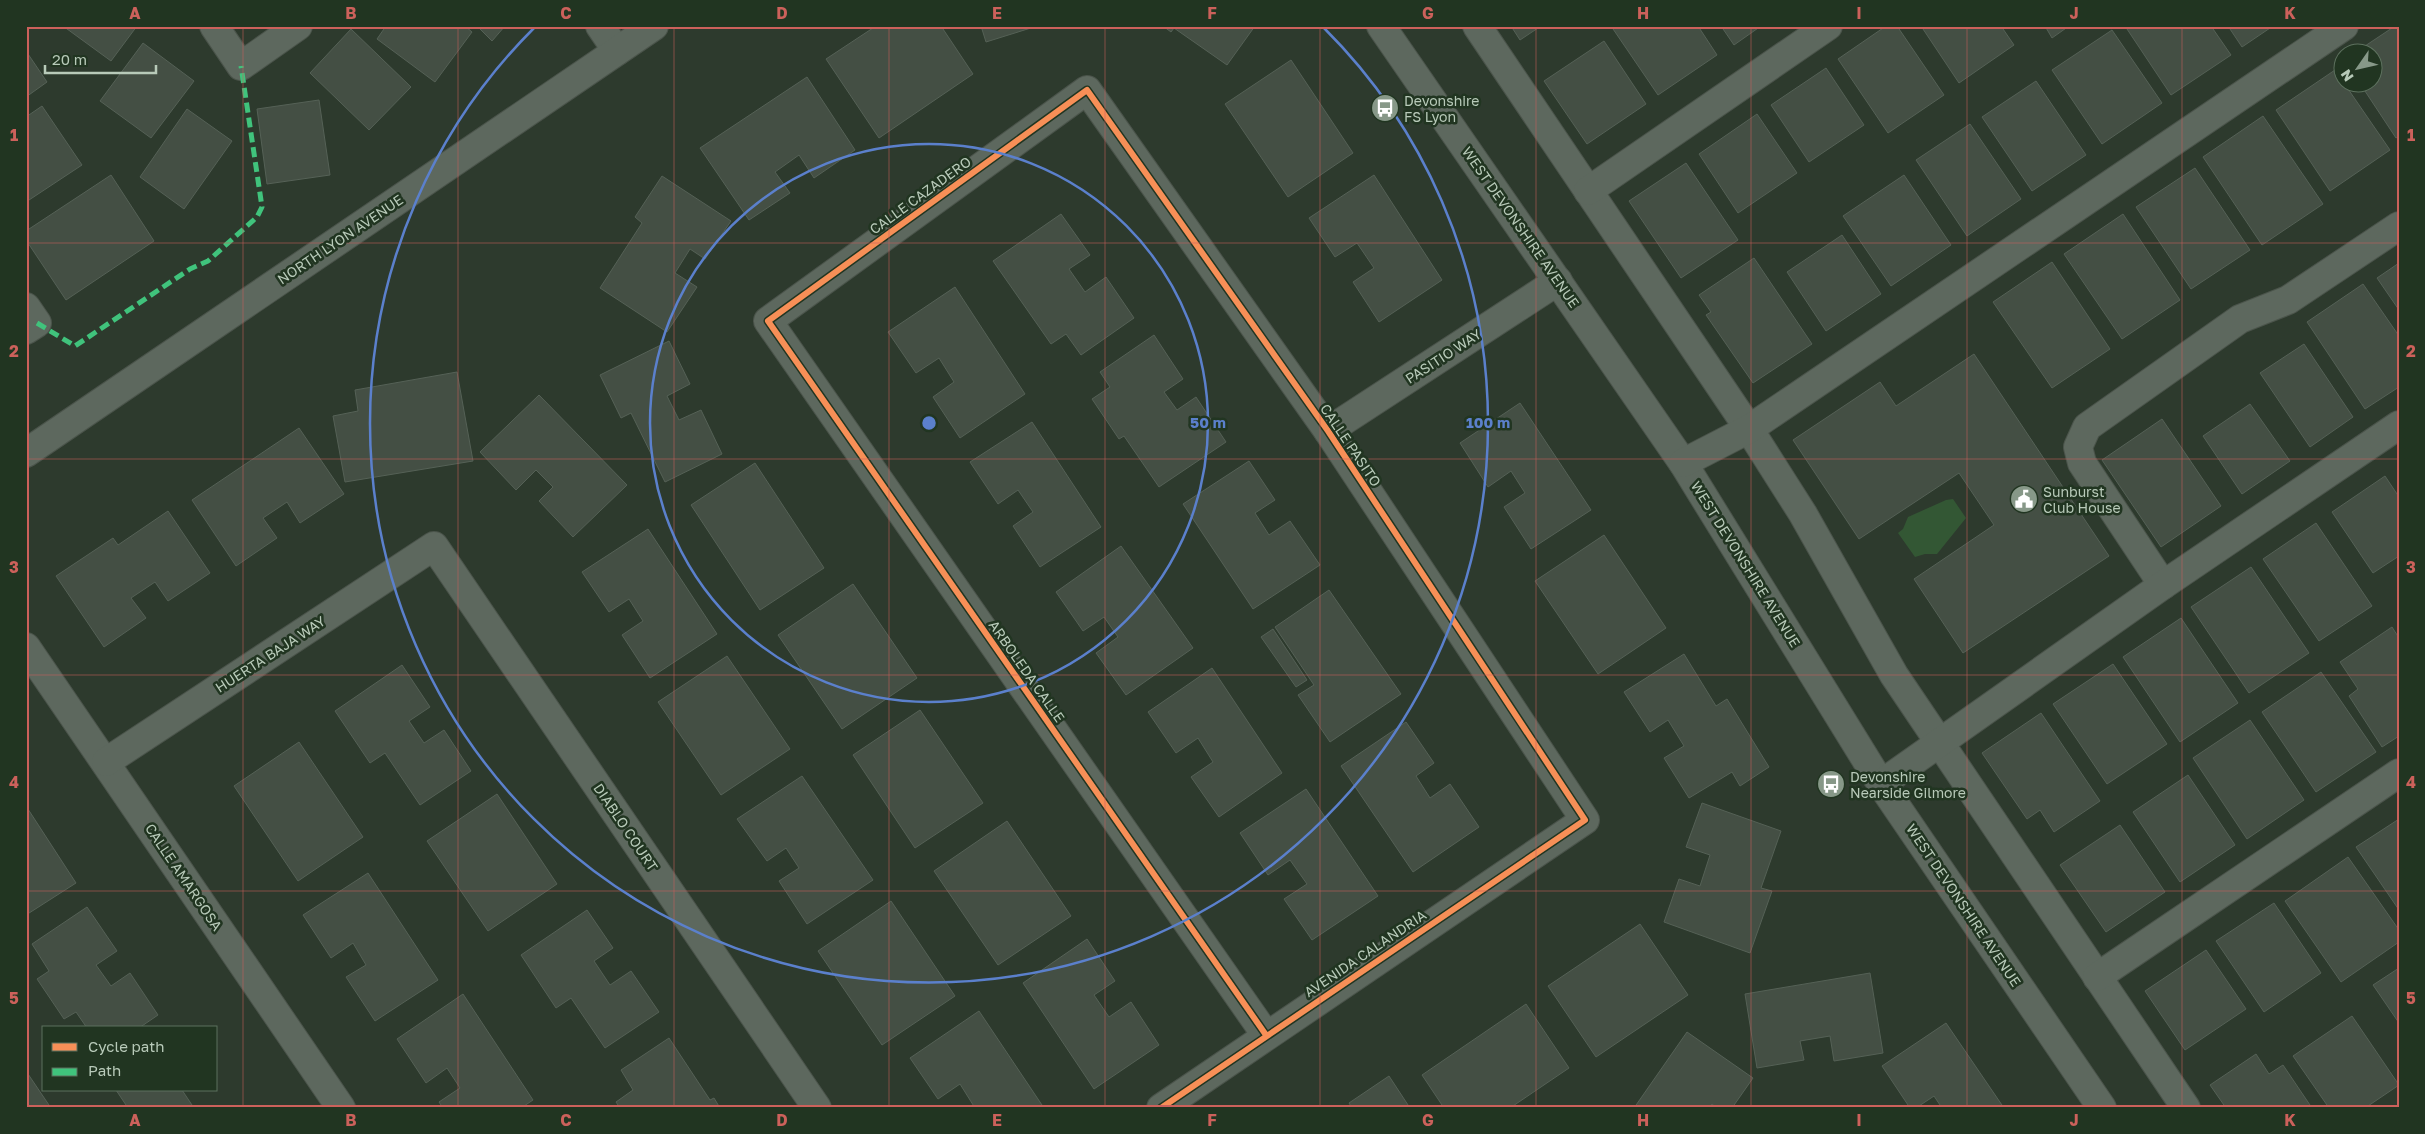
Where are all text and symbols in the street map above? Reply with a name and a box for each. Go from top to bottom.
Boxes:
text: A [129,3,141,23]
text: B [345,3,357,23]
text: C [560,3,572,23]
text: D [776,3,788,23]
text: E [992,3,1002,23]
text: F [1207,3,1217,23]
text: G [1422,3,1434,23]
text: H [1637,3,1649,23]
text: I [1856,3,1862,23]
text: J [2069,3,2079,23]
text: K [2284,3,2296,23]
scale bar [45,42,156,74]
north arrow [2332,42,2382,92]
text: 20 m [52,50,87,68]
text: N [2337,66,2357,85]
place label: Devonshire FS Lyon [1404,92,1479,125]
bus stop icon: Devonshire FS Lyon [1370,93,1400,123]
text: 1 [10,125,18,145]
text: 1 [2407,125,2415,145]
street label: WEST DEVONSHIRE AVENUE [1459,143,1583,311]
street label: CALLE CAZADERO [866,152,974,238]
street label: NORTH LYON AVENUE [274,191,406,287]
street label: PASITIO WAY [1402,325,1484,387]
text: 2 [9,341,19,361]
text: 2 [2406,341,2416,361]
street label: CALLE PASITO [1317,400,1385,490]
text: 50 m [1190,413,1226,431]
text: 100 m [1466,413,1510,431]
centre of rings [920,414,938,432]
street label: WEST DEVONSHIRE AVENUE [1688,478,1804,650]
place label: Sunburst Club House [2043,483,2121,516]
public building icon: Sunburst Club House [2009,484,2039,514]
text: 3 [9,557,19,577]
text: 3 [2406,557,2416,577]
street label: HUERTA BAJA WAY [212,612,328,696]
street label: ARBOLEDA CALLE [985,617,1069,725]
place label: Devonshire Nearside Gilmore [1850,768,1966,801]
bus stop icon: Devonshire Nearside Gilmore [1816,769,1846,799]
text: 4 [9,772,19,792]
text: 4 [2406,772,2416,792]
street label: DIABLO COURT [590,780,662,874]
street label: CALLE AMARGOSA [142,820,226,934]
street label: WEST DEVONSHIRE AVENUE [1903,820,2025,990]
street label: AVENIDA CALANDRIA [1301,905,1430,1000]
text: 5 [9,988,19,1008]
text: 5 [2406,988,2416,1008]
legend [42,1026,218,1092]
text: Cycle path [88,1037,164,1055]
text: Path [88,1061,121,1079]
text: A [129,1110,141,1130]
text: B [345,1110,357,1130]
text: C [560,1110,572,1130]
text: D [776,1110,788,1130]
text: E [992,1110,1002,1130]
text: F [1207,1110,1217,1130]
text: G [1422,1110,1434,1130]
text: H [1637,1110,1649,1130]
text: I [1856,1110,1862,1130]
text: J [2069,1110,2079,1130]
text: K [2284,1110,2296,1130]

